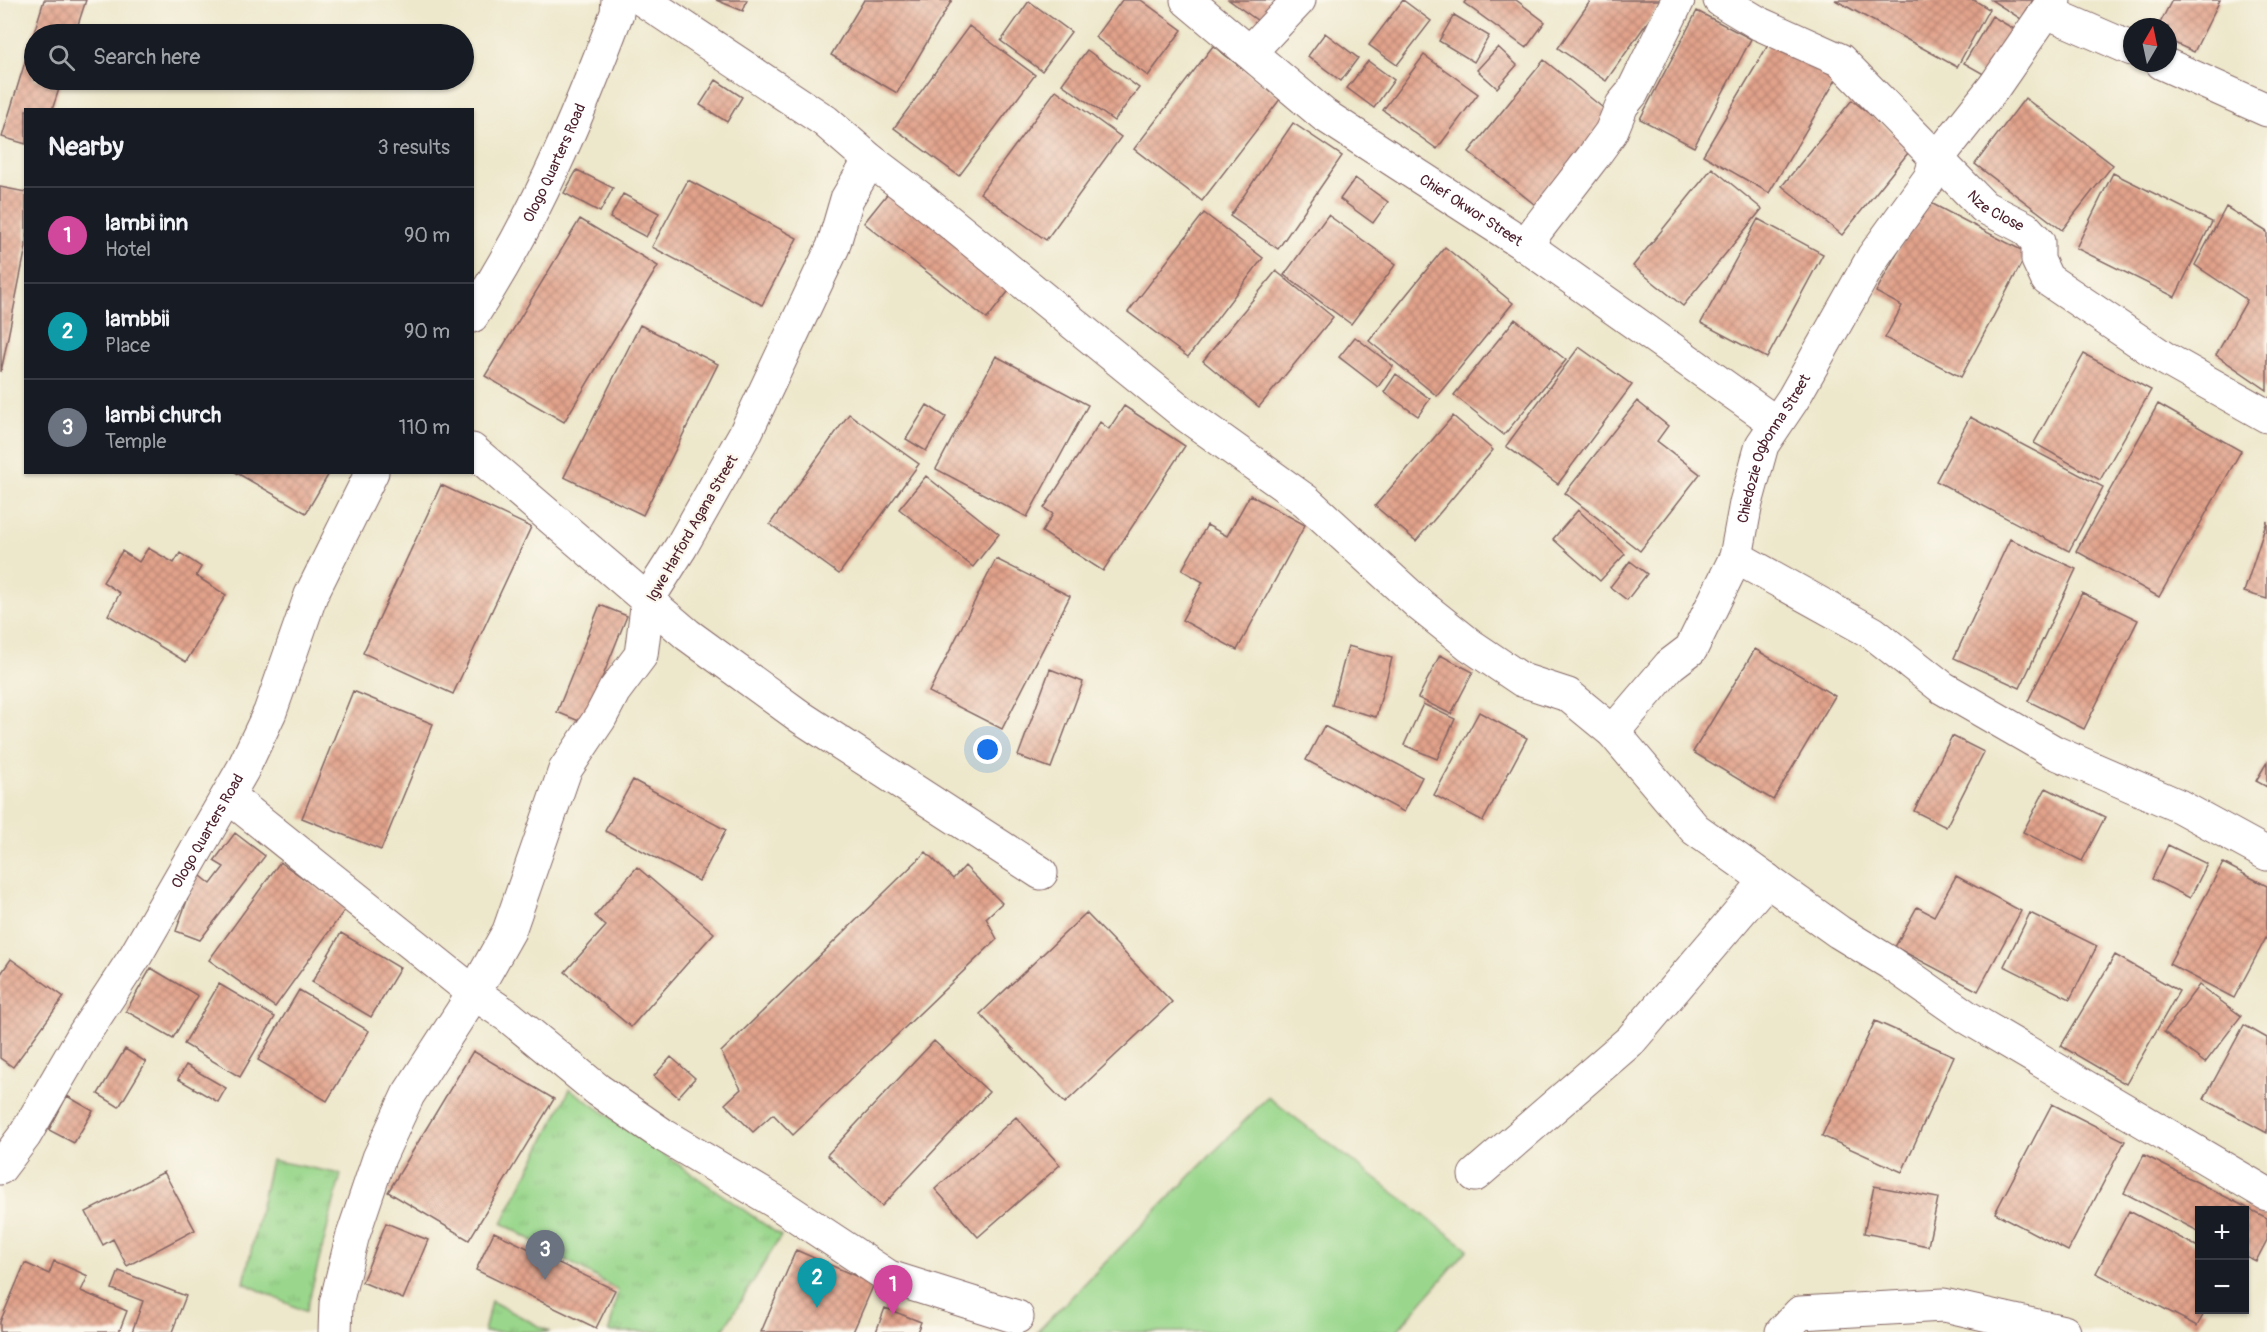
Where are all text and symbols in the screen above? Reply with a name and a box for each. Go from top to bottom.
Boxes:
north arrow [2123,18,2177,72]
search box [24,24,474,90]
icon: search [45,41,78,74]
text: Search here [93,43,200,71]
street label: Ologo Quarters Road [519,101,590,226]
text: Nearby [48,131,124,163]
text: 3 results [378,135,450,160]
street label: Chief Okwor Street [1416,170,1527,251]
street label: Nze Close [1963,186,2028,236]
text: lambi inn [105,209,188,237]
text: 1 [64,223,71,248]
text: 90 m [404,223,450,248]
text: Hotel [105,237,151,262]
text: lambbii [105,305,169,333]
text: 2 [62,319,73,344]
text: 90 m [404,319,450,344]
text: Place [105,333,150,358]
street label: Chiedozie Ogbonna Street [1733,370,1816,525]
text: lambi church [105,401,221,429]
text: 3 [62,415,73,440]
text: 110 m [399,415,450,440]
text: Temple [105,429,166,454]
street label: Igwe Harford Agana Street [643,451,743,605]
your location [973,735,1002,764]
street label: Ologo Quarters Road [167,771,248,892]
map controls [2195,1206,2249,1314]
button: + [2195,1206,2249,1260]
pin: 3 [526,1230,564,1280]
pin: 2 [798,1258,836,1308]
button: − [2195,1260,2249,1314]
pin: 1 [874,1266,912,1315]

